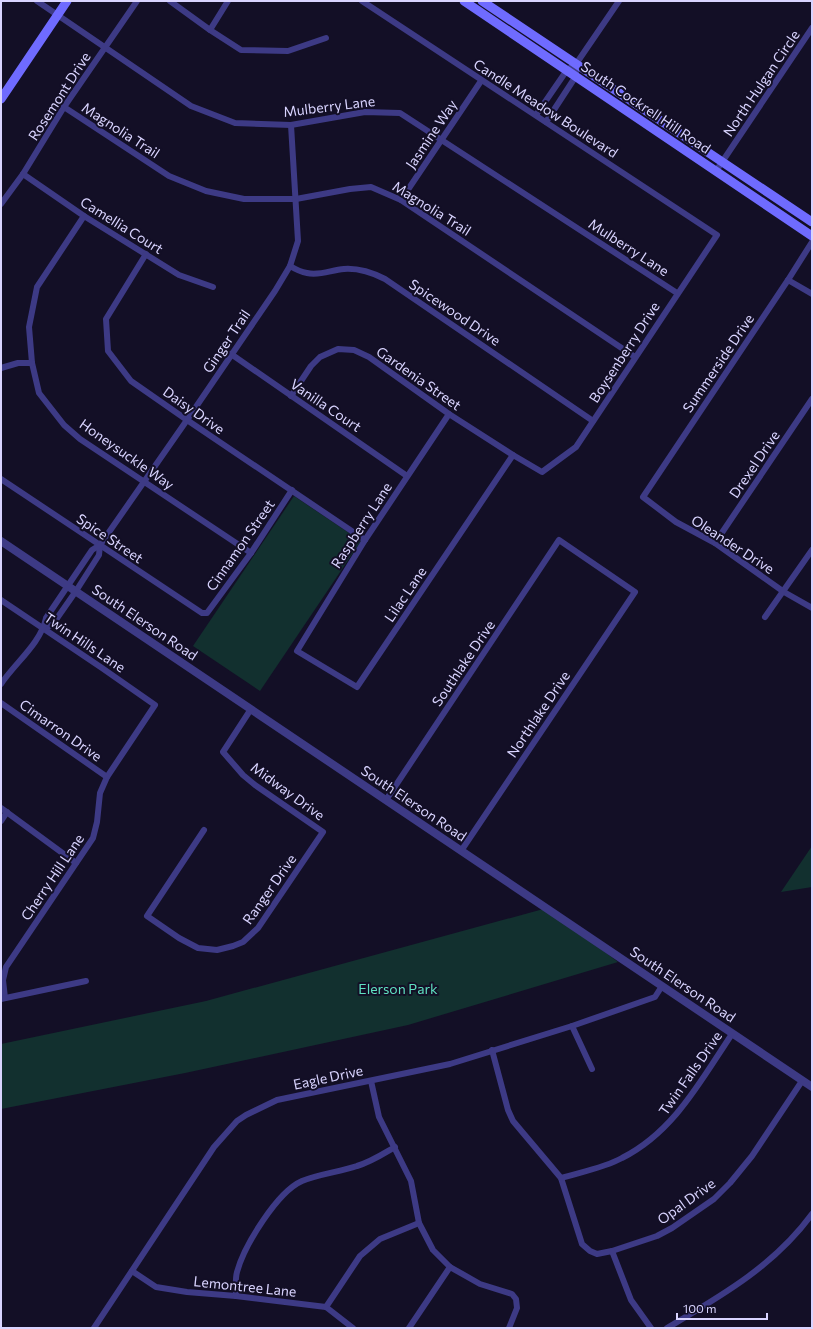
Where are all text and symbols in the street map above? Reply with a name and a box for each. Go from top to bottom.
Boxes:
street label: North Hulgan Circle [719,27,803,139]
street label: Rosemont Drive [24,49,94,143]
street label: Candle Meadow Boulevard [471,55,621,161]
street label: South Cockrell Hill Road [578,57,714,157]
street label: Mulberry Lane [282,92,376,120]
street label: Jasmine Way [402,96,460,172]
street label: Magnolia Trail [79,99,163,161]
street label: Magnolia Trail [390,177,474,239]
street label: Camellia Court [77,193,167,257]
street label: Mulberry Lane [586,215,672,279]
street label: Spicewood Drive [406,275,504,349]
street label: Boysenberry Drive [585,298,663,406]
street label: Ginger Trail [199,306,253,376]
street label: Summerside Drive [679,311,757,415]
street label: Gardenia Street [373,342,465,414]
street label: Vanilla Court [287,375,365,435]
street label: Daisy Drive [160,383,228,437]
street label: Honeysuckle Way [76,415,178,493]
street label: Drexel Drive [725,427,783,501]
street label: Raspberry Lane [327,479,395,571]
street label: Cinnamon Street [202,496,278,594]
street label: Spice Street [73,510,147,567]
street label: Oleander Drive [688,511,778,577]
street label: Lilac Lane [380,563,430,625]
street label: South Elerson Road [89,580,201,664]
street label: Twin Hills Lane [41,609,129,675]
street label: Southlake Drive [428,617,498,709]
street label: Northlake Drive [503,668,573,760]
street label: Cimarron Drive [17,695,105,765]
street label: Midway Drive [248,759,328,823]
street label: South Elerson Road [358,761,470,845]
street label: Cherry Hill Lane [17,830,87,924]
street label: Ranger Drive [239,851,299,927]
street label: South Elerson Road [627,942,739,1026]
park label: Elerson Park [358,980,438,997]
street label: Twin Falls Drive [655,1028,725,1118]
street label: Eagle Drive [292,1061,364,1093]
street label: Opal Drive [654,1174,718,1228]
street label: Lemontree Lane [193,1272,297,1300]
scale bar [677,1295,767,1321]
text: 100 m [683,1301,717,1315]

